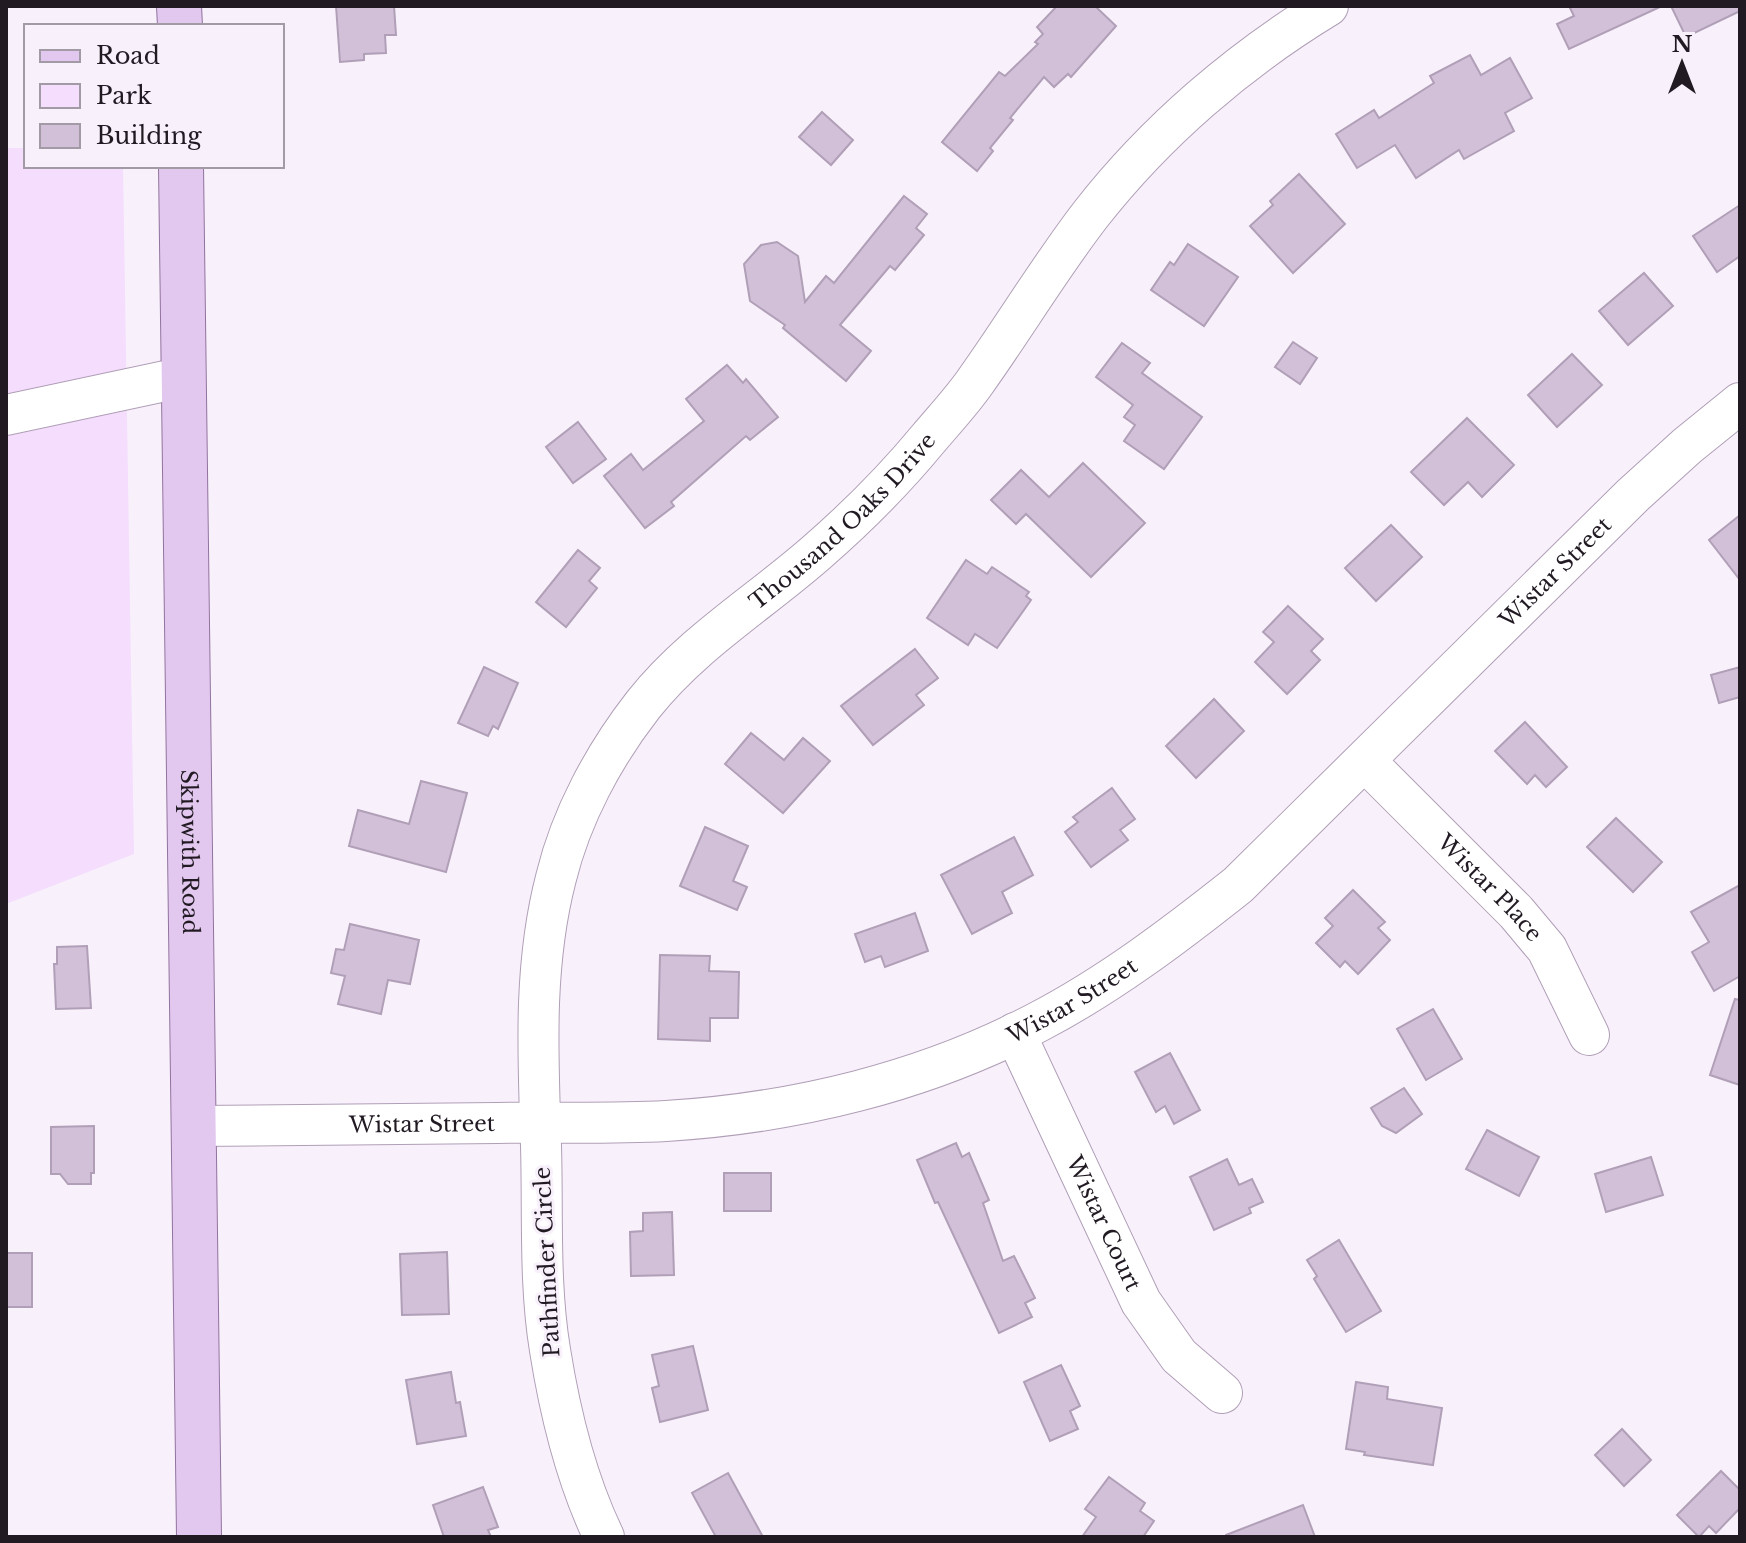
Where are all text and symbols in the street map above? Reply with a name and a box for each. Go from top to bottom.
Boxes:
legend [24,24,284,168]
north arrow [1642,24,1722,104]
text: N [1672,31,1693,58]
text: Road [96,41,160,70]
text: Park [96,81,152,110]
text: Building [96,121,202,150]
street label: Thousand Oaks Drive [744,427,941,615]
street label: Wistar Street [1493,511,1617,634]
street label: Skipwith Road [175,770,205,934]
street label: Wistar Place [1432,828,1548,947]
street label: Wistar Street [1002,951,1143,1049]
street label: Wistar Street [348,1110,496,1138]
street label: Wistar Court [1061,1151,1147,1295]
street label: Pathfinder Circle [529,1166,565,1358]

